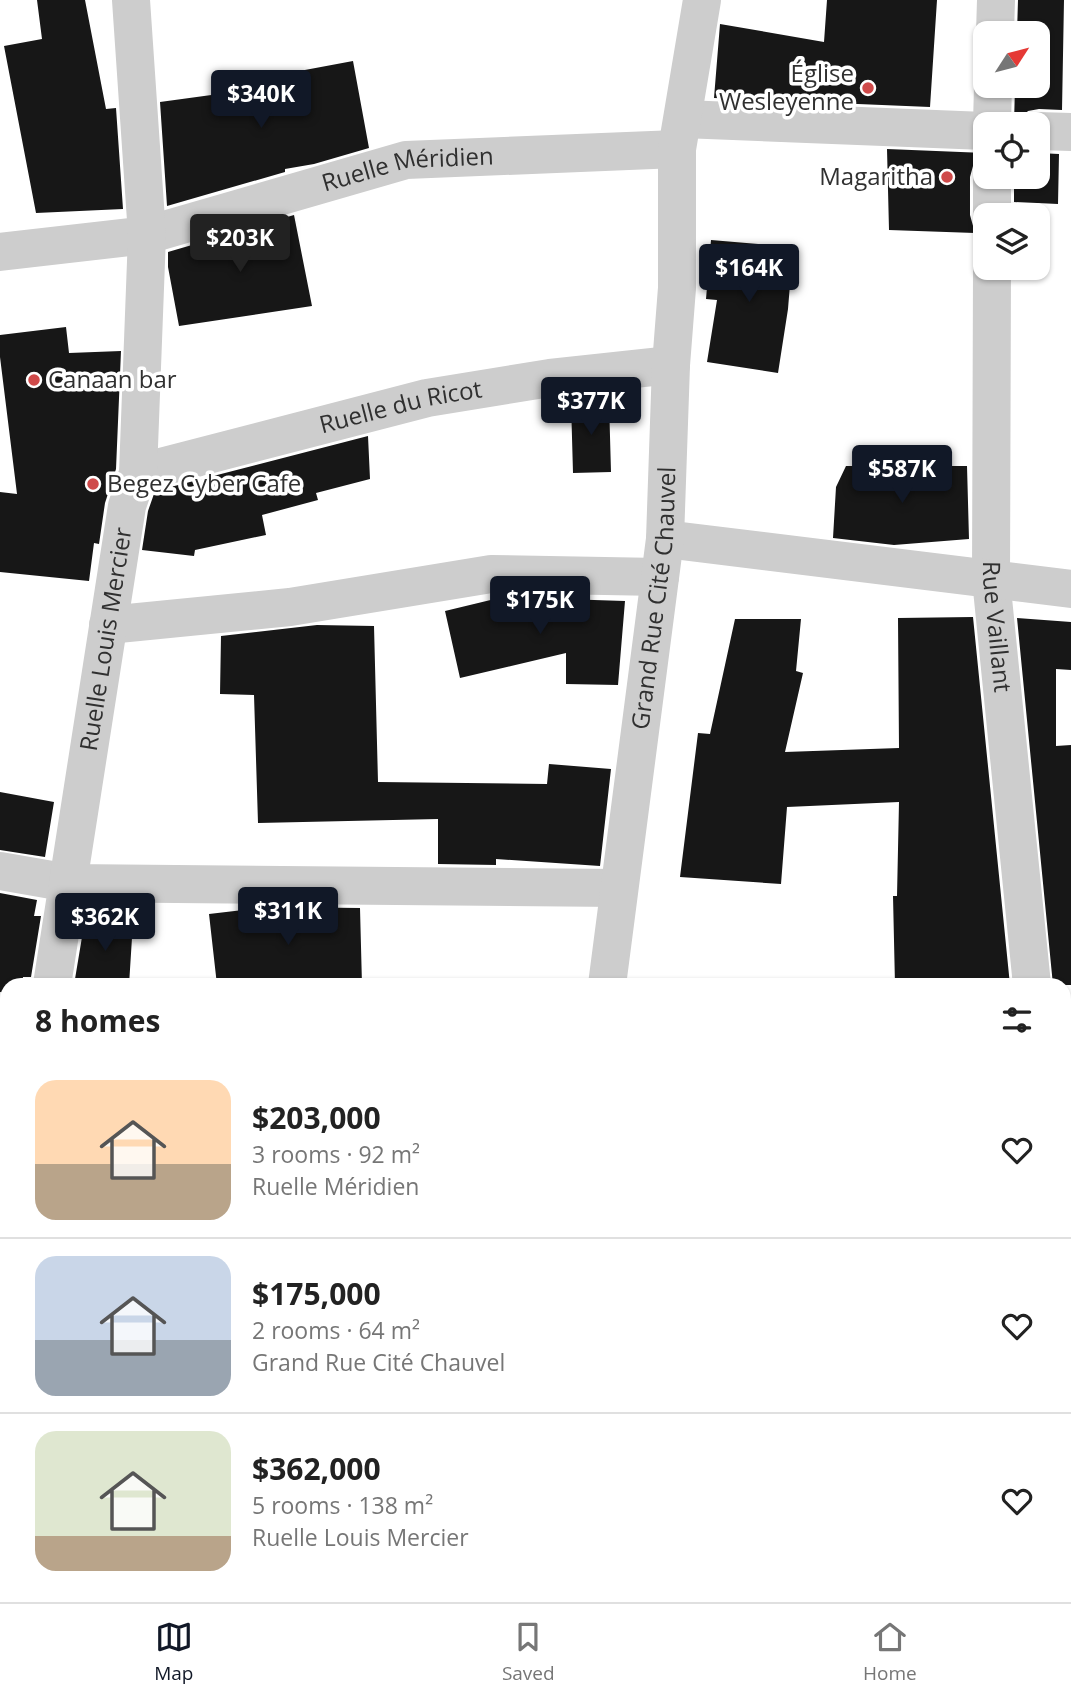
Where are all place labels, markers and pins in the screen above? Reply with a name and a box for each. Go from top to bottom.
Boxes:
place label: Église Wesleyenne [719,56,854,117]
pin: $340K [212,71,310,130]
marker: Église Wesleyenne [860,80,876,96]
place label: Magaritha [819,159,933,192]
marker: Magaritha [939,169,955,185]
pin: $203K [191,215,289,274]
pin: $164K [700,244,798,304]
place label: Canaan bar [48,362,177,395]
marker: Canaan bar [26,372,42,388]
pin: $377K [542,378,640,437]
pin: $587K [853,446,951,505]
place label: Begez Cyber Cafe [107,466,301,499]
marker: Begez Cyber Cafe [85,476,101,492]
pin: $175K [491,576,589,636]
pin: $311K [239,888,337,947]
pin: $362K [56,894,154,953]

